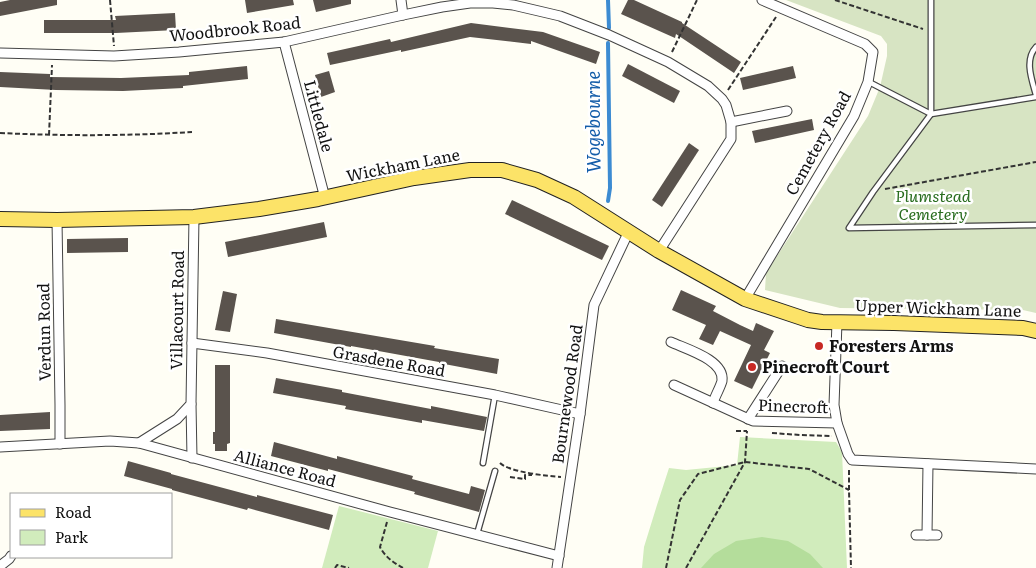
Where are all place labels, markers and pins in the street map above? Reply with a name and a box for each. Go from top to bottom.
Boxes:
place label: Foresters Arms [829,333,954,357]
marker: Foresters Arms [813,340,825,352]
place label: Pinecroft Court [762,354,889,378]
marker: Pinecroft Court [746,361,758,373]

